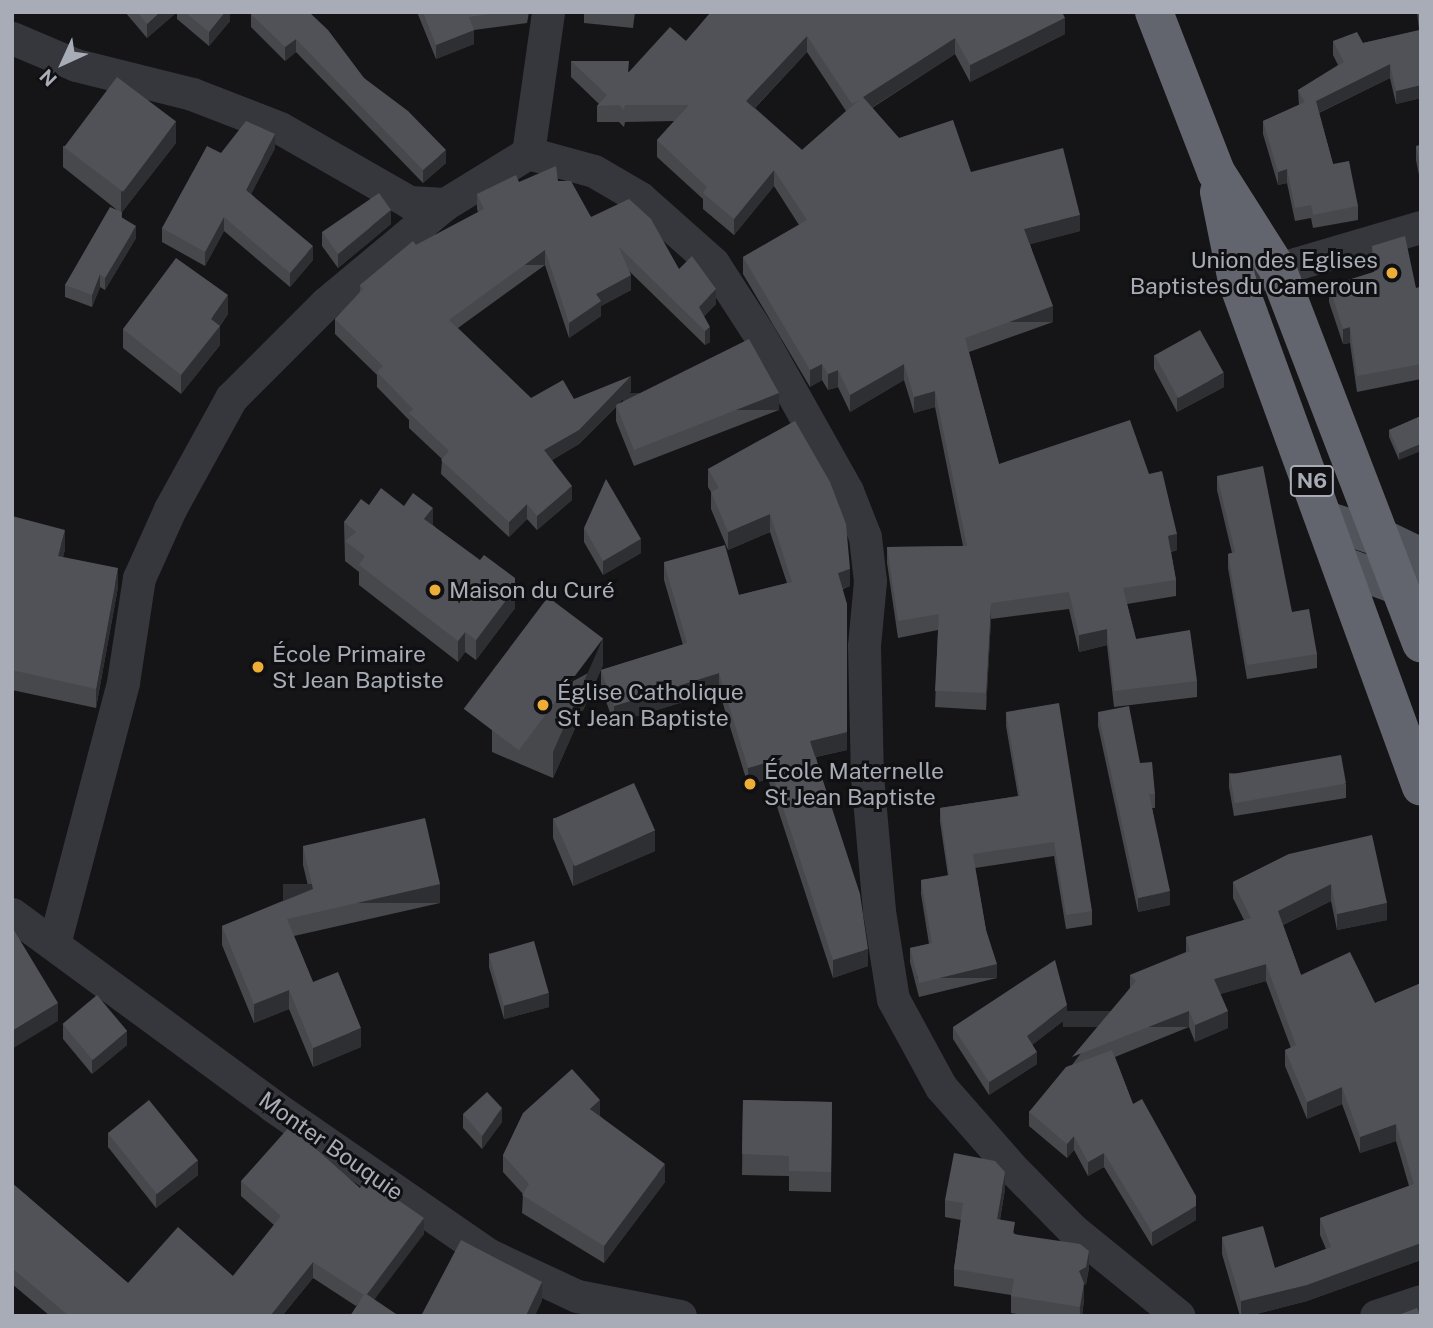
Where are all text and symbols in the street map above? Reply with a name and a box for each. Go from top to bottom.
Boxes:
north arrow [28,28,98,98]
text: N [35,65,61,91]
place label: Union des Eglises Baptistes du Cameroun [1129,246,1378,300]
marker: Union des Eglises Baptistes du Cameroun [1384,265,1400,281]
road number: N6 [1289,463,1335,498]
place label: Maison du Curé [449,576,615,604]
marker: Maison du Curé [427,582,443,598]
place label: École Primaire St Jean Baptiste [272,640,444,694]
marker: École Primaire St Jean Baptiste [250,659,266,675]
place label: Église Catholique St Jean Baptiste [557,678,744,732]
marker: Église Catholique St Jean Baptiste [535,697,551,713]
place label: École Maternelle St Jean Baptiste [764,757,944,811]
marker: École Maternelle St Jean Baptiste [742,776,758,792]
street label: Monter Bouquie [253,1086,409,1206]

